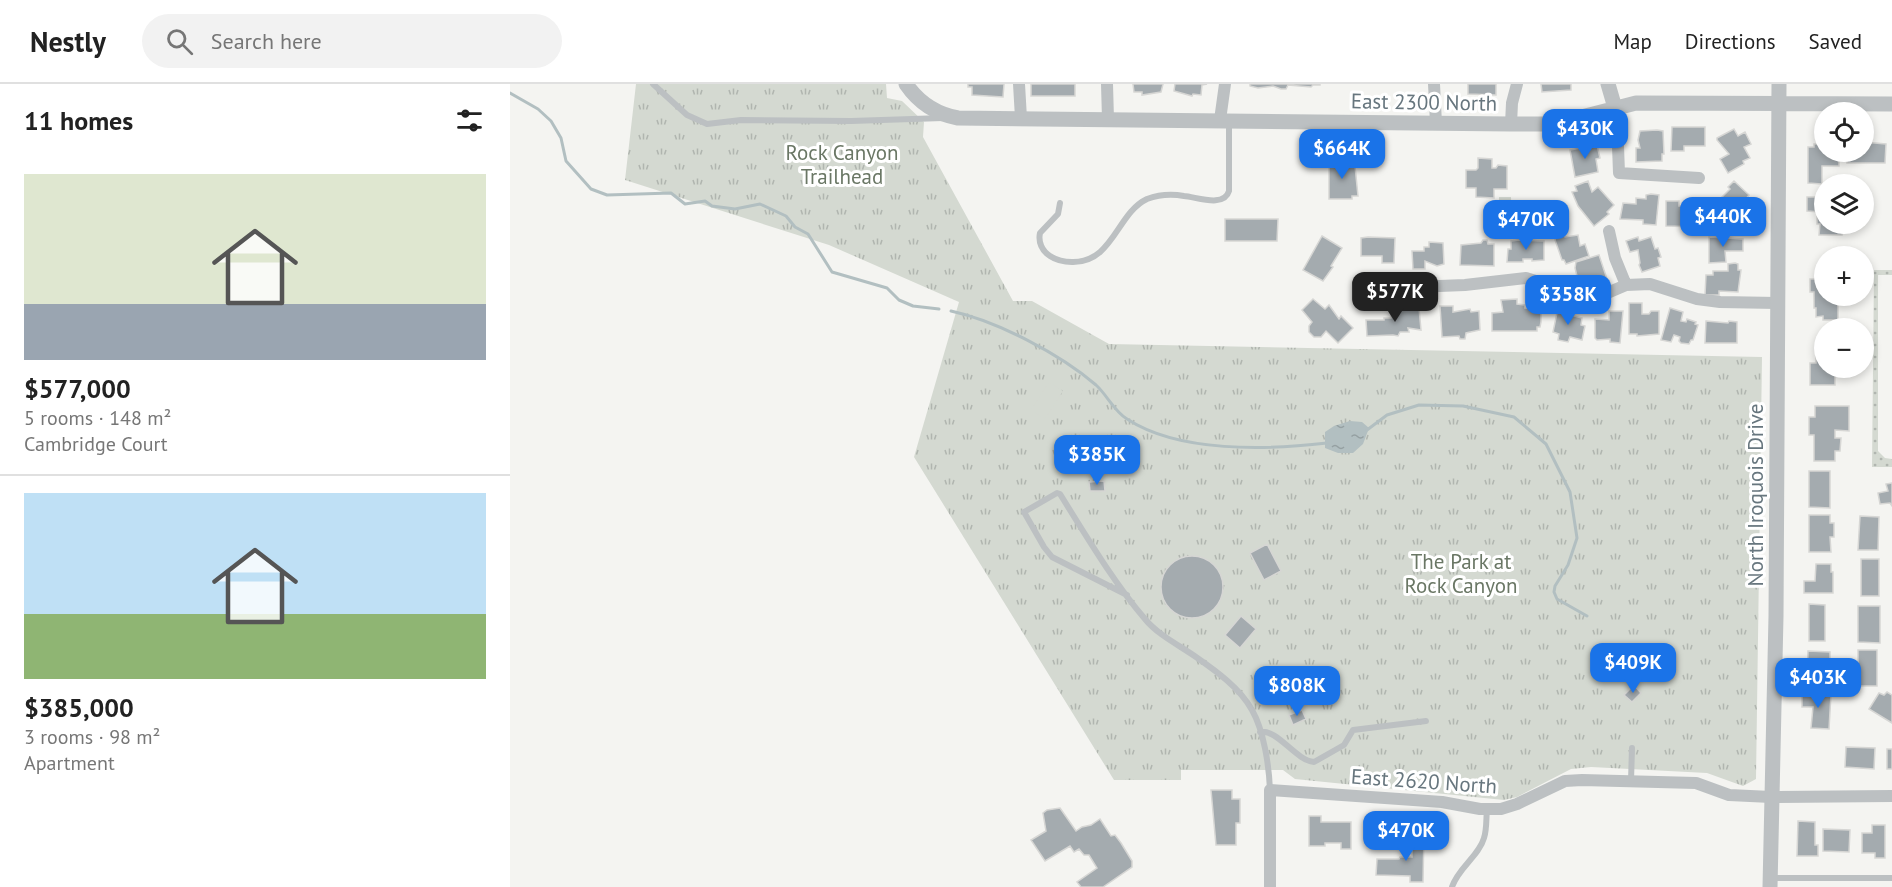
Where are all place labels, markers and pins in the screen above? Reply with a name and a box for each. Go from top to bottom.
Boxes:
pin: $430K [1543,109,1627,160]
pin: $664K [1300,129,1384,180]
pin: $440K [1681,197,1765,248]
pin: $470K [1484,200,1568,251]
pin: $577K [1353,272,1437,323]
pin: $358K [1526,275,1610,326]
pin: $385K [1055,435,1139,486]
pin: $409K [1591,643,1675,694]
pin: $403K [1776,658,1860,709]
pin: $808K [1255,666,1339,717]
pin: $470K [1364,811,1448,862]

